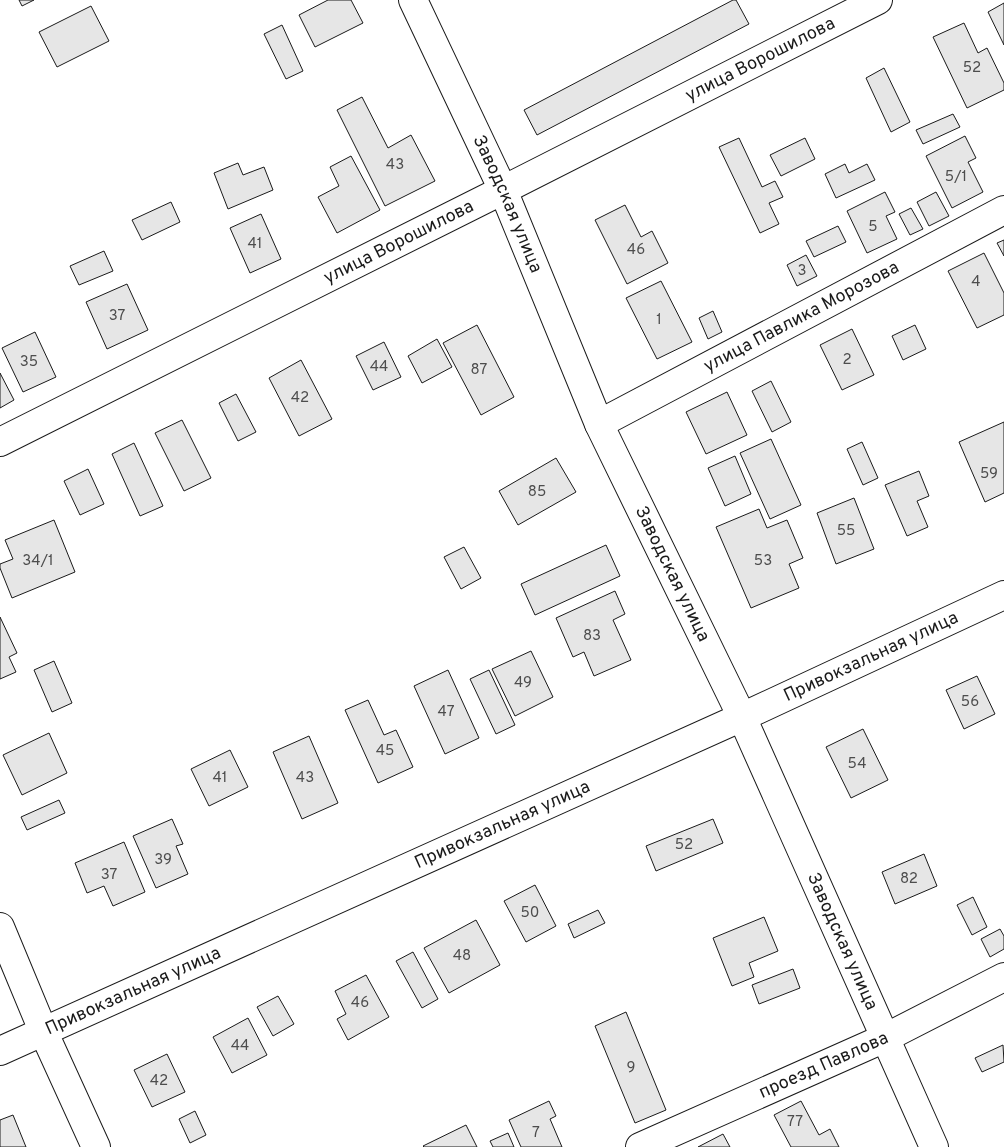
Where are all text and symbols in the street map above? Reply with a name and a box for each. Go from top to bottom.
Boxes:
street label: улица Ворошилова [681,12,839,107]
house number: 52 [963,59,981,78]
street label: Заводская улица [467,131,547,277]
house number: 43 [386,156,404,175]
house number: 5/1 [945,168,967,187]
street label: улица Ворошилова [320,195,478,289]
house number: 5 [868,218,878,237]
house number: 41 [248,235,262,254]
house number: 46 [627,241,645,260]
street label: улица Павлика Морозова [700,256,903,378]
house number: 3 [797,262,807,281]
house number: 4 [971,273,981,292]
house number: 37 [109,307,126,326]
house number: 1 [656,311,662,330]
house number: 2 [842,351,852,370]
house number: 35 [20,353,38,372]
house number: 44 [370,358,388,377]
house number: 87 [471,361,488,380]
house number: 42 [291,389,309,408]
house number: 59 [980,465,998,484]
house number: 85 [528,483,546,502]
street label: Заводская улица [629,502,715,646]
house number: 55 [837,522,855,541]
house number: 34/1 [22,552,54,571]
house number: 53 [754,552,772,571]
street label: Привокзальная улица [780,606,962,707]
house number: 83 [583,627,601,646]
house number: 49 [514,674,532,693]
house number: 56 [961,693,979,712]
house number: 47 [438,703,455,722]
house number: 45 [376,742,394,761]
house number: 54 [848,755,866,774]
house number: 41 [213,769,227,788]
house number: 43 [296,769,314,788]
street label: Привокзальная улица [411,775,594,874]
house number: 52 [675,836,693,855]
house number: 39 [154,851,172,870]
house number: 37 [101,866,118,885]
street label: Заводская улица [801,869,883,1014]
house number: 82 [900,870,918,889]
house number: 50 [521,904,539,923]
street label: Привокзальная улица [42,942,225,1041]
house number: 48 [453,947,471,966]
house number: 46 [351,994,369,1013]
street label: проезд Павлова [755,1026,892,1104]
house number: 44 [231,1037,249,1056]
house number: 9 [627,1059,635,1078]
house number: 42 [150,1072,168,1091]
house number: 77 [787,1113,803,1132]
house number: 7 [532,1124,540,1143]

